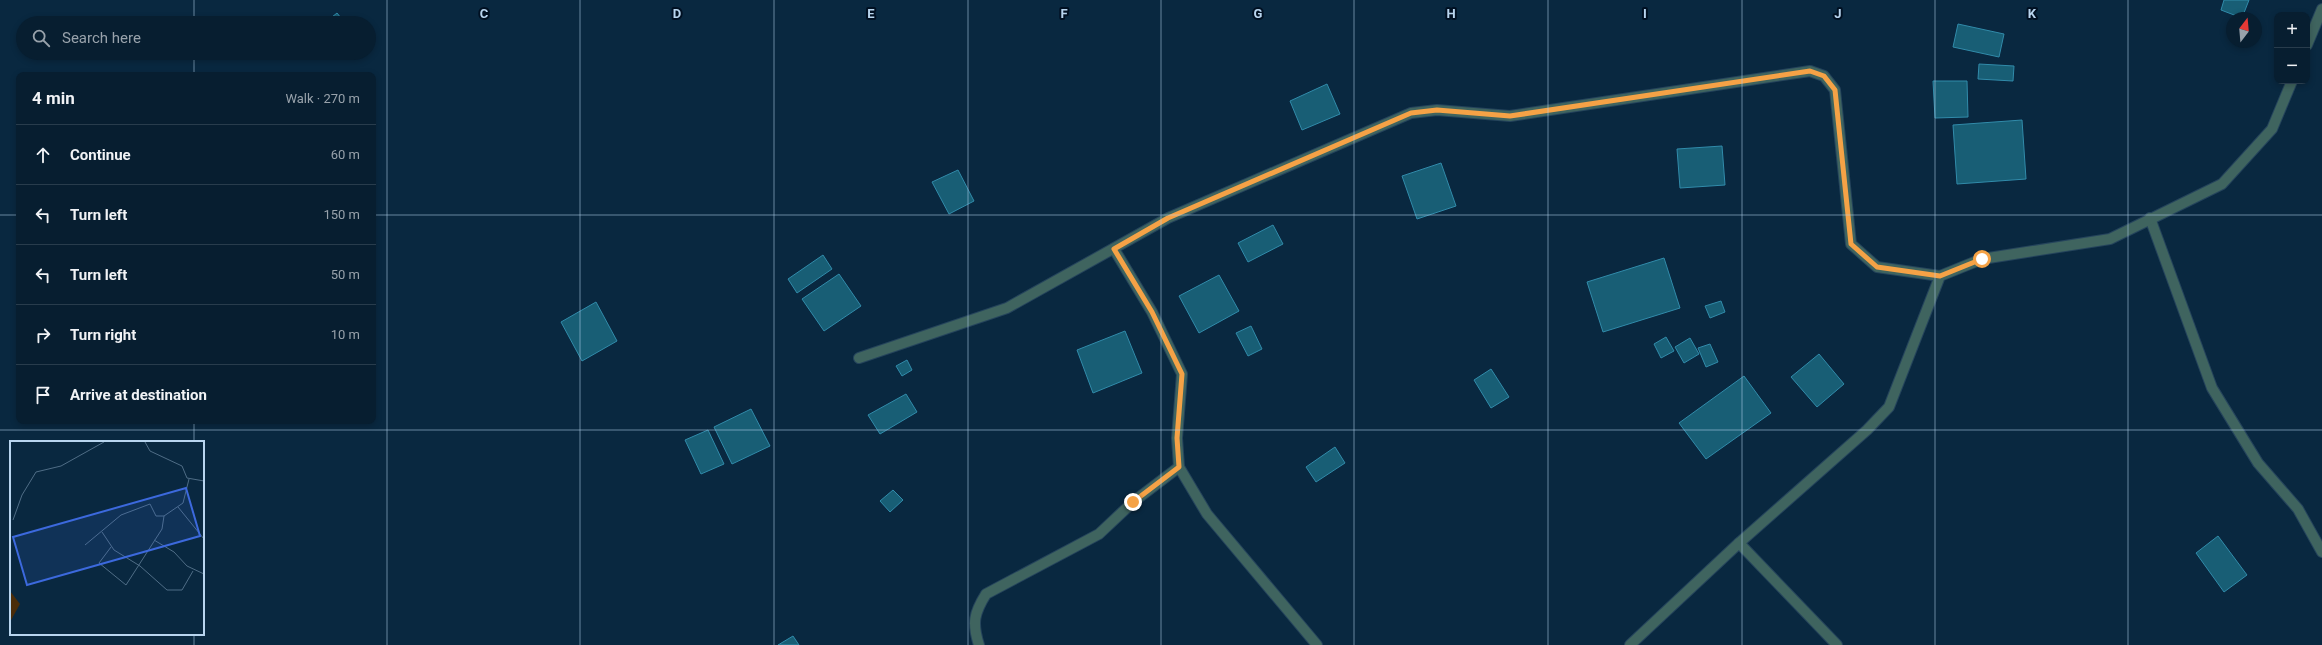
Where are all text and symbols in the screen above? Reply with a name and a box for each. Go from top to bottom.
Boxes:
text: C [480,6,489,21]
text: D [673,6,681,21]
text: E [867,6,875,21]
text: F [1060,6,1068,21]
text: G [1254,6,1263,21]
text: H [1446,6,1456,21]
text: I [1643,6,1647,21]
text: J [1834,6,1842,21]
text: K [2028,6,2037,21]
north arrow [2226,12,2262,48]
map controls [2274,12,2310,84]
button: + [2274,12,2310,48]
search box [16,16,376,60]
icon: search [30,27,52,49]
text: Search here [62,29,141,47]
button: − [2274,48,2310,84]
text: 4 min [32,88,75,108]
text: Walk · 270 m [285,91,360,106]
icon: ahead [32,144,54,166]
text: Continue [70,146,131,164]
text: 60 m [331,147,360,162]
icon: left [32,204,54,226]
text: Turn left [70,206,127,224]
text: 150 m [323,207,360,222]
route start [1973,250,1991,268]
icon: left [32,264,54,286]
text: Turn left [70,266,127,284]
text: 50 m [331,267,360,282]
icon: right [32,324,54,346]
text: Turn right [70,326,136,344]
text: 10 m [331,327,360,342]
icon: arrive [32,384,54,406]
text: Arrive at destination [70,386,207,404]
inset map [10,441,204,635]
route end [1124,493,1142,511]

